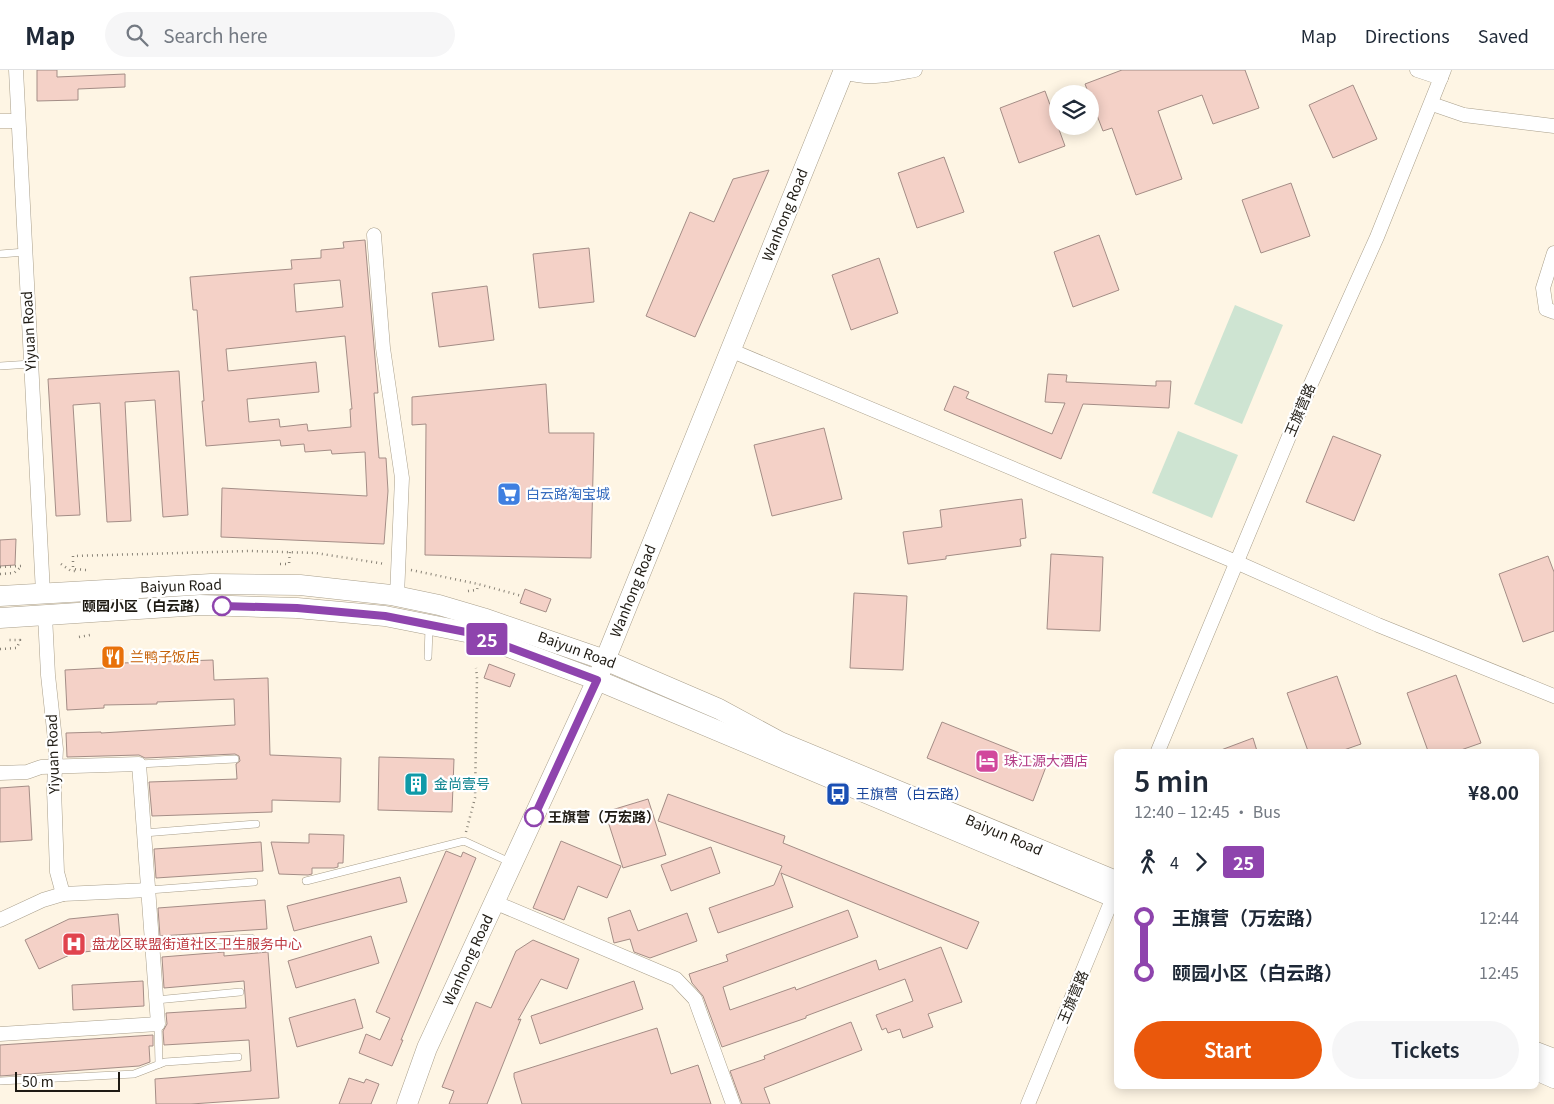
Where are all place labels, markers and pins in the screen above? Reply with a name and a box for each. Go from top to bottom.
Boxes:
supermarket icon: 白云路淘宝城 [496,481,522,507]
place label: 白云路淘宝城 [526,483,610,503]
place label: 颐园小区（白云路） [82,595,208,615]
marker: 颐园小区（白云路） [212,596,232,616]
restaurant icon: 兰鸭子饭店 [100,644,126,670]
place label: 兰鸭子饭店 [130,646,200,666]
hotel icon: 珠江源大酒店 [974,748,1000,774]
place label: 珠江源大酒店 [1004,750,1088,770]
building icon: 金尚壹号 [403,771,429,797]
place label: 金尚壹号 [434,773,490,793]
bus stop icon: 王旗营（白云路） [825,781,851,807]
place label: 王旗营（白云路） [856,783,968,803]
place label: 王旗营（万宏路） [548,806,660,826]
marker: 王旗营（万宏路） [524,807,544,827]
hospital icon: 盘龙区联盟街道社区卫生服务中心 [61,931,87,957]
place label: 盘龙区联盟街道社区卫生服务中心 [92,933,302,953]

